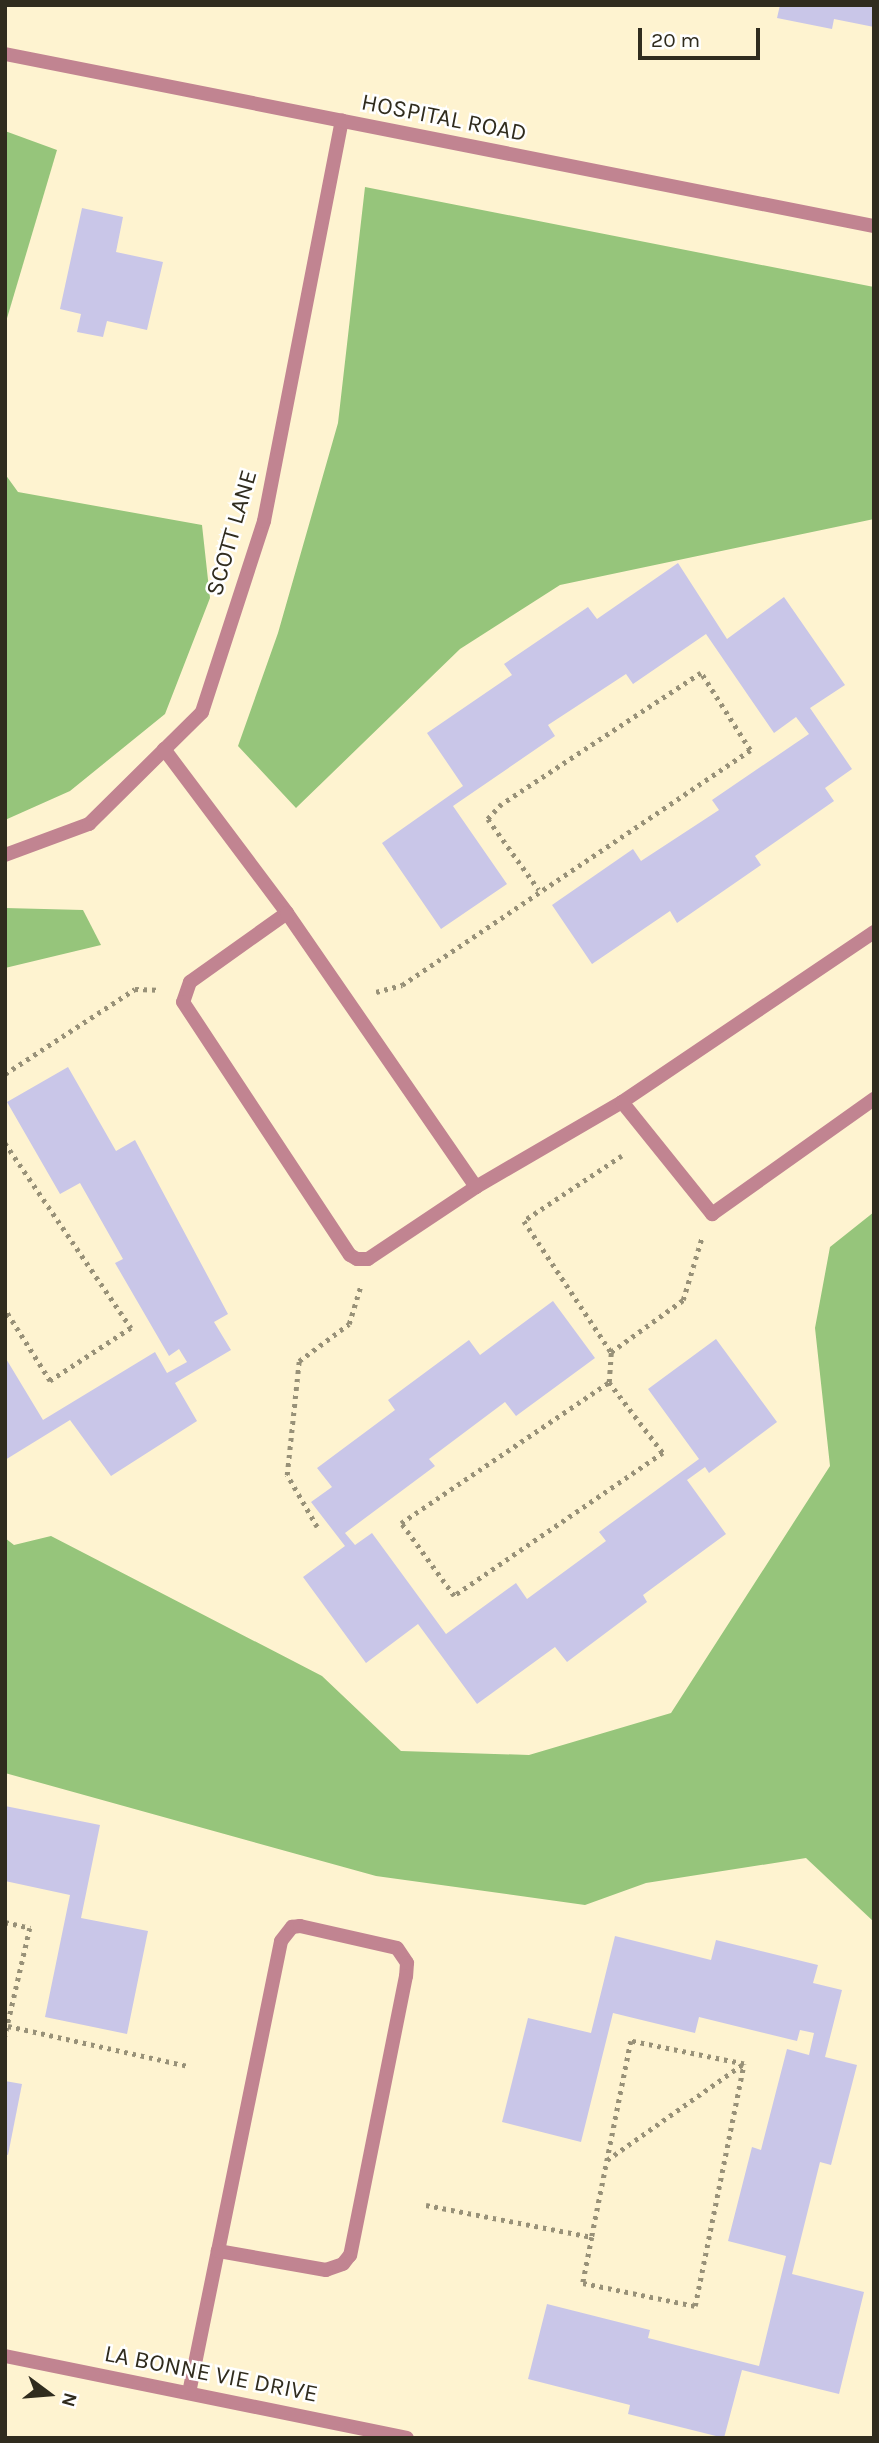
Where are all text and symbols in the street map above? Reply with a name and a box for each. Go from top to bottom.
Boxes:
scale bar [641,14,764,58]
text: 20 m [651,28,700,52]
street label: HOSPITAL ROAD [359,88,529,148]
street label: SCOTT LANE [200,467,264,599]
street label: LA BONNE VIE DRIVE [102,2339,320,2409]
north arrow [14,2359,84,2429]
text: N [57,2390,82,2409]

